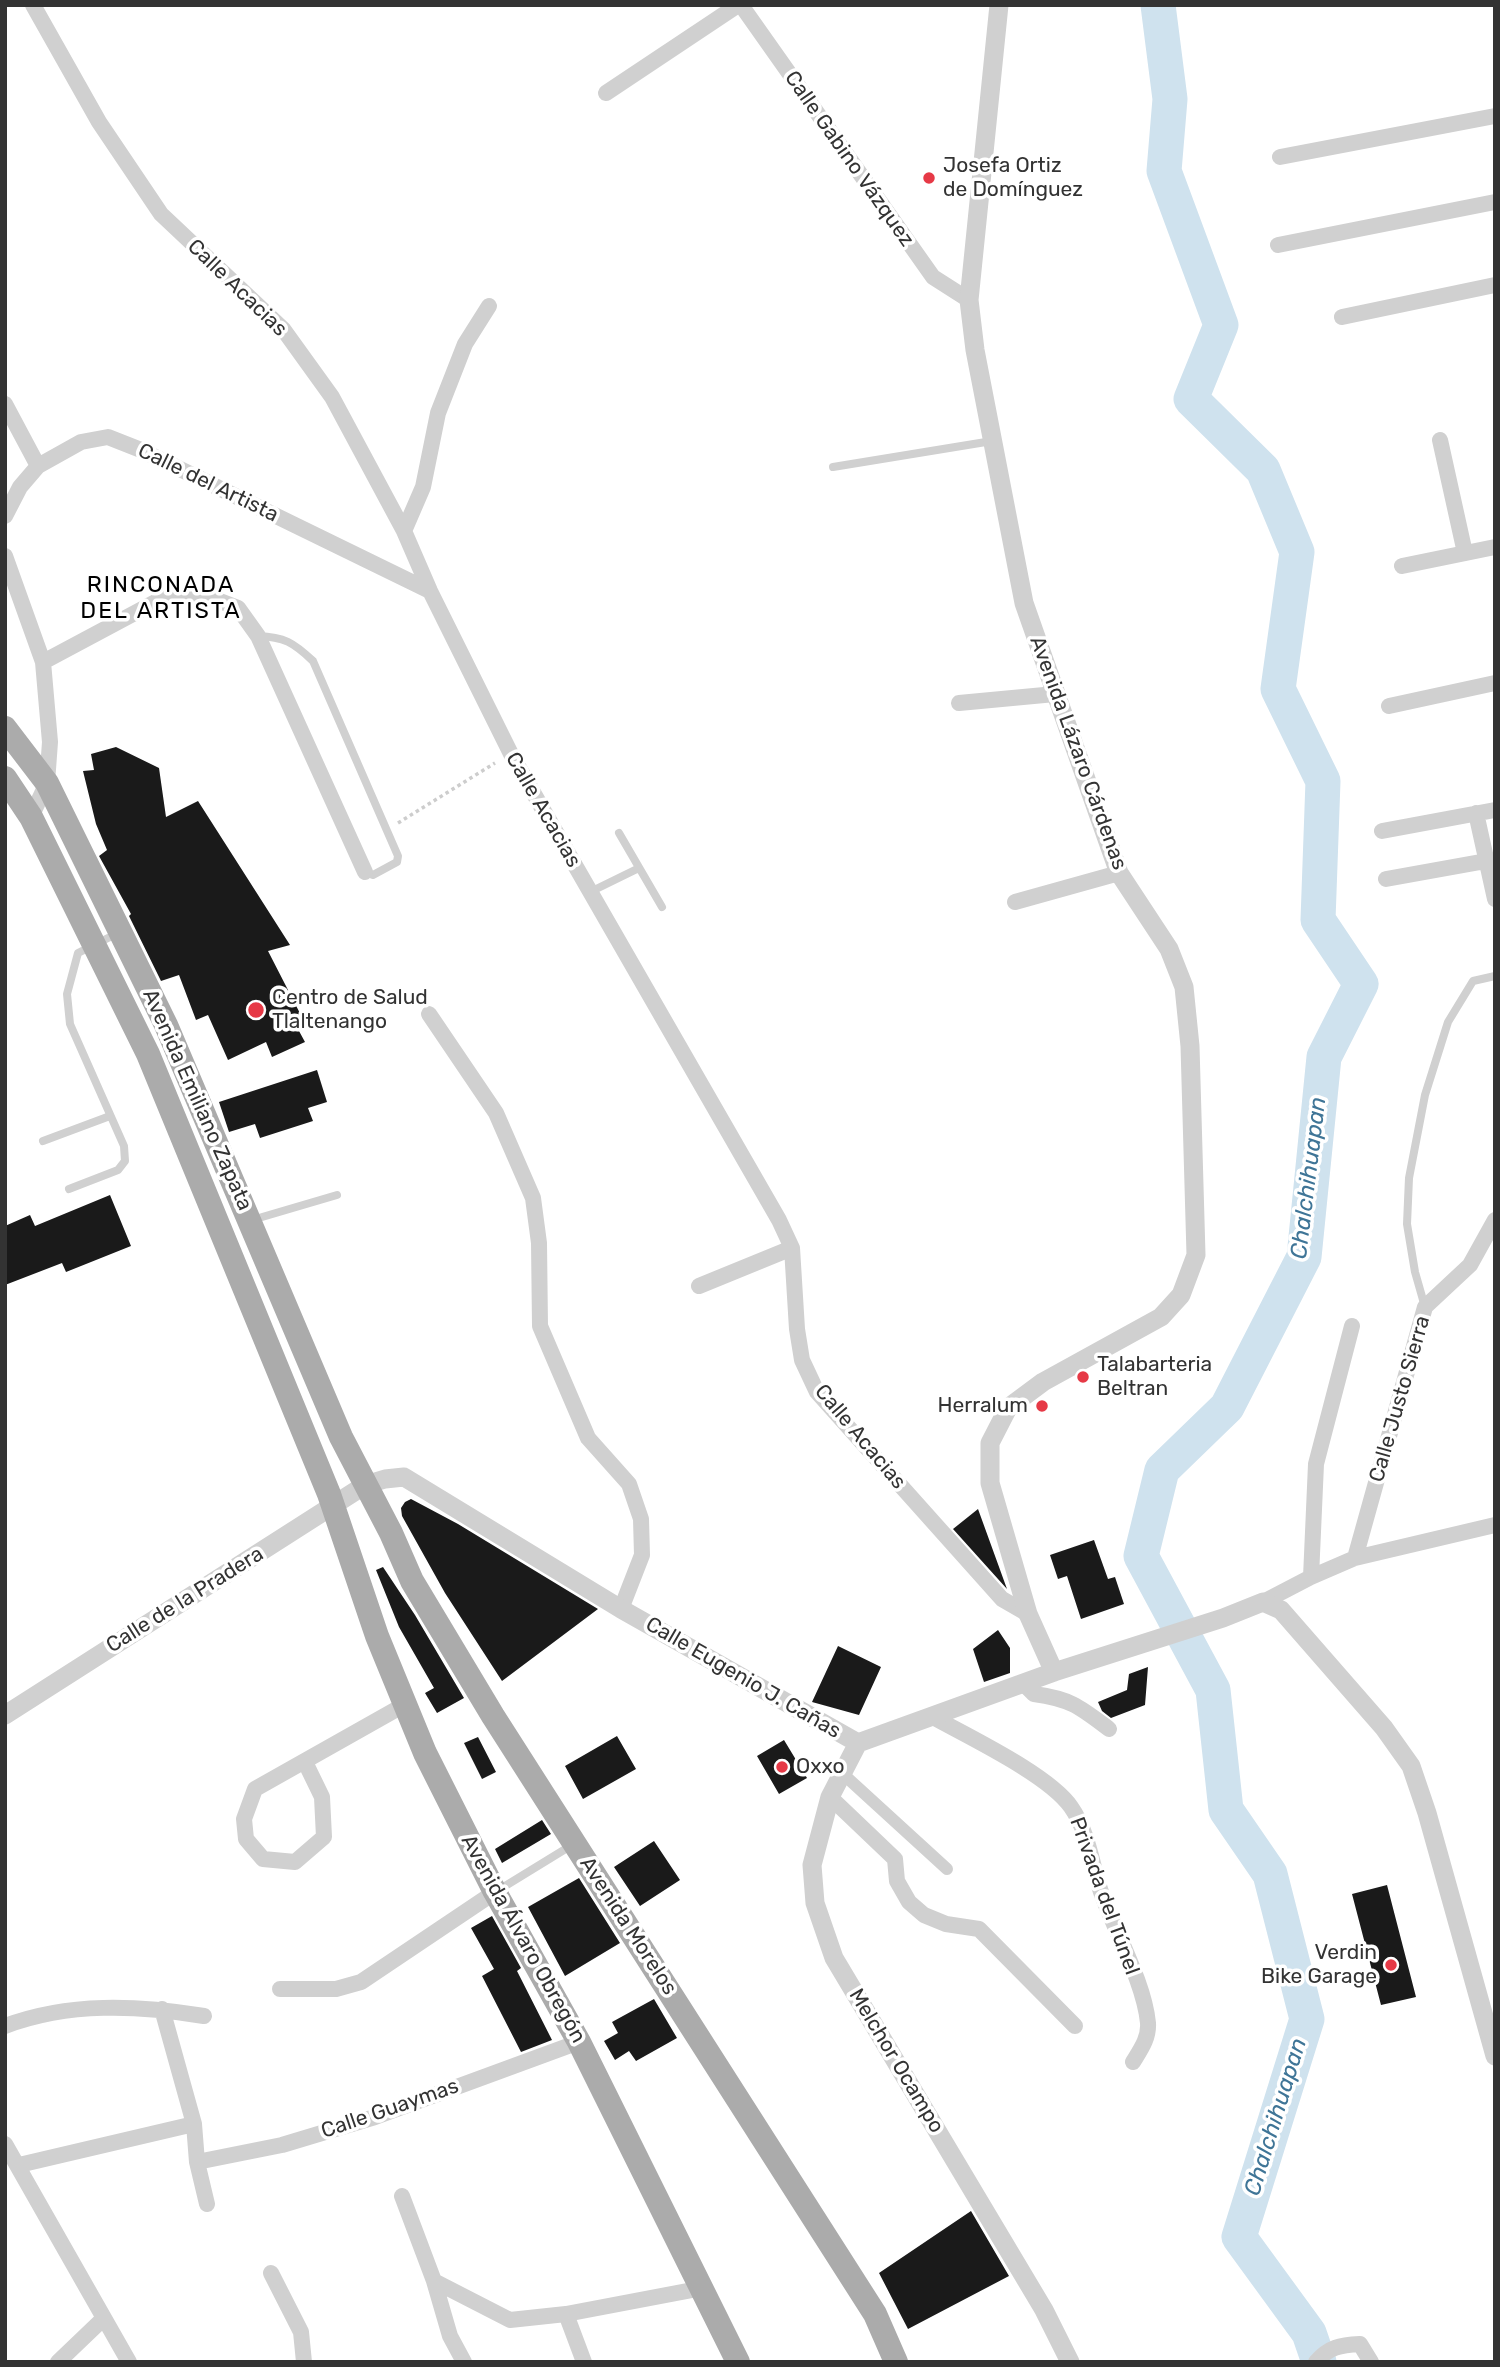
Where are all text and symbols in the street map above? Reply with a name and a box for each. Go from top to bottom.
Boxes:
street label: Calle Gabino Vázquez [779,66,919,252]
place label: Josefa Ortiz de Domínguez [943,153,1083,203]
marker: Josefa Ortiz de Domínguez [921,170,937,186]
street label: Calle Acacias [182,234,292,342]
street label: Calle del Artista [134,438,282,528]
district label: RINCONADA DEL ARTISTA [82,571,240,625]
street label: Avenida Lázaro Cárdenas [1024,633,1132,873]
street label: Calle Acacias [500,748,586,872]
street label: Avenida Emiliano Zapata [137,985,257,1215]
place label: Centro de Salud Tlaltenango [272,985,428,1035]
marker: Centro de Salud Tlaltenango [246,1000,266,1020]
water label: Chalchihuapan [1285,1095,1333,1261]
street label: Calle Justo Sierra [1364,1313,1436,1485]
place label: Talabarteria Beltran [1097,1352,1212,1402]
marker: Talabarteria Beltran [1075,1369,1091,1385]
street label: Calle Acacias [809,1380,911,1494]
place label: Herralum [937,1393,1028,1419]
marker: Herralum [1034,1398,1050,1414]
street label: Calle de la Pradera [102,1541,268,1659]
street label: Calle Eugenio J. Cañas [641,1612,845,1744]
place label: Oxxo [796,1754,845,1780]
marker: Oxxo [774,1759,790,1775]
street label: Privada del Túnel [1064,1814,1144,1978]
street label: Avenida Álvaro Obregón [455,1831,591,2047]
street label: Avenida Morelos [574,1852,682,2000]
place label: Verdin Bike Garage [1261,1940,1377,1990]
marker: Verdin Bike Garage [1383,1957,1399,1973]
street label: Melchor Ocampo [843,1984,949,2138]
water label: Chalchihuapan [1239,2035,1313,2199]
street label: Calle Guaymas [318,2074,462,2144]

